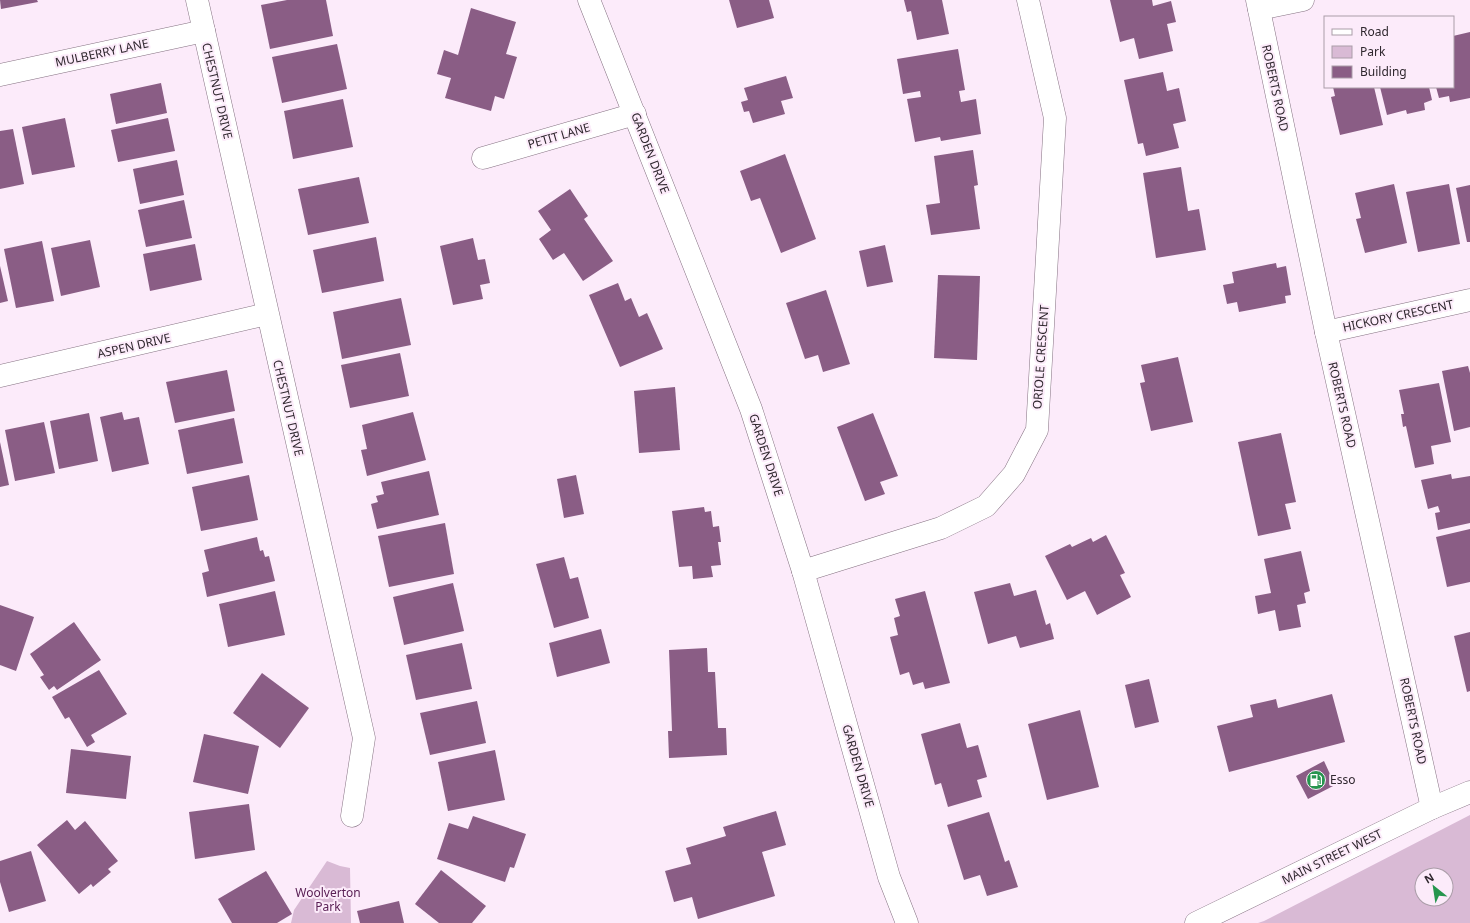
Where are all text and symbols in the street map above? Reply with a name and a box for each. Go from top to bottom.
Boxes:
legend [1324,16,1454,88]
text: Road [1360,23,1389,40]
street label: MULBERRY LANE [54,34,150,71]
street label: CHESTNUT DRIVE [198,41,237,141]
street label: ROBERTS ROAD [1258,43,1293,133]
text: Park [1360,43,1386,60]
text: Building [1360,63,1407,80]
street label: GARDEN DRIVE [627,110,674,196]
street label: PETIT LANE [526,118,592,153]
street label: HICKORY CRESCENT [1341,295,1455,336]
street label: ORIOLE CRESCENT [1028,304,1053,410]
street label: ASPEN DRIVE [96,329,172,362]
street label: CHESTNUT DRIVE [269,358,308,458]
street label: ROBERTS ROAD [1324,360,1361,450]
street label: GARDEN DRIVE [745,411,788,498]
street label: ROBERTS ROAD [1396,676,1431,766]
street label: GARDEN DRIVE [838,722,878,809]
fuel station icon: Esso [1305,769,1327,791]
place label: Esso [1330,771,1355,788]
street label: MAIN STREET WEST [1279,825,1385,888]
north arrow [1414,867,1454,907]
text: N [1421,869,1436,887]
park label: Woolverton Park [295,884,361,915]

